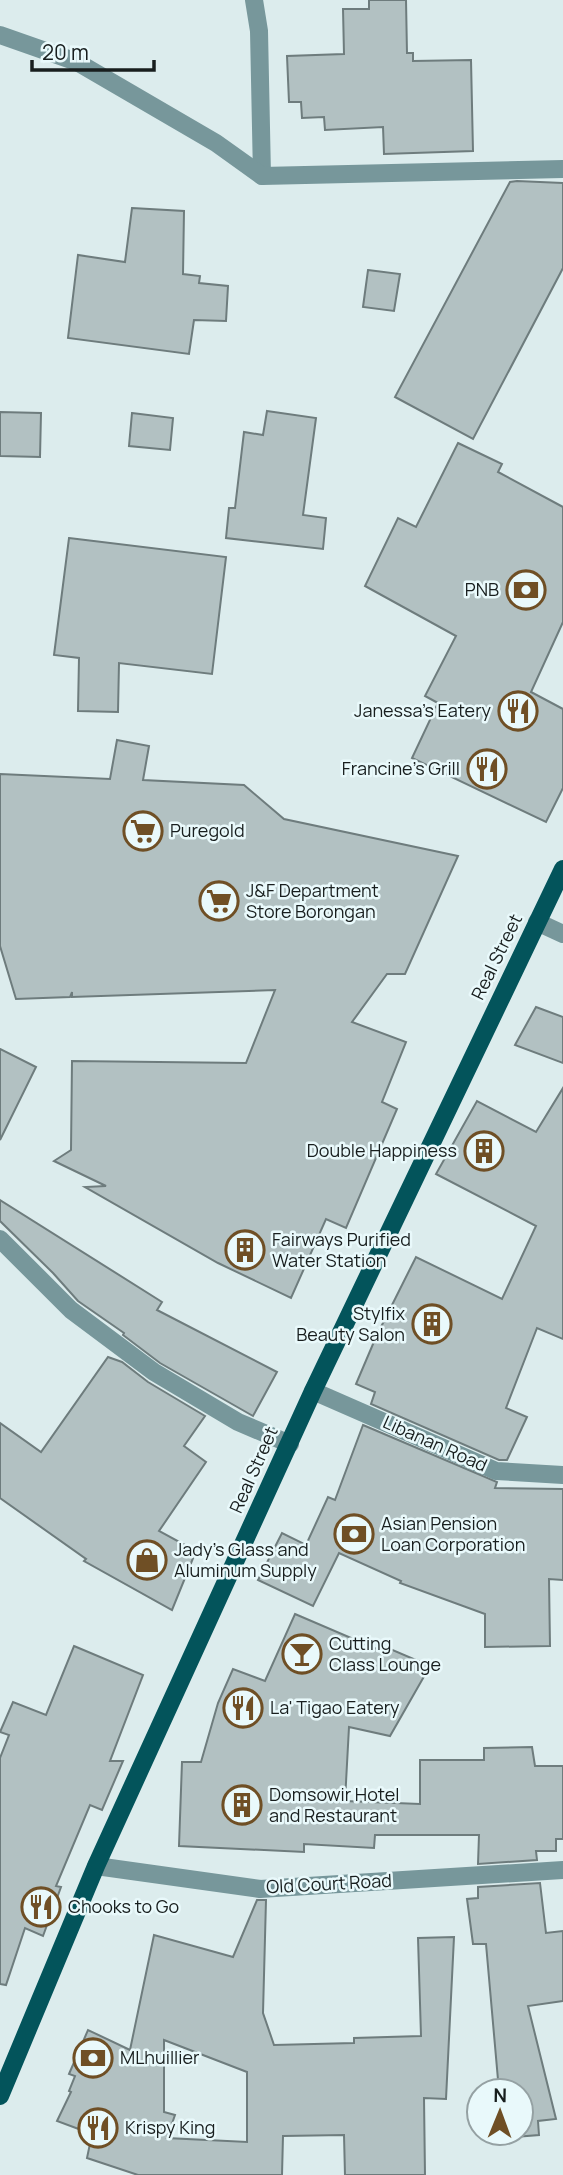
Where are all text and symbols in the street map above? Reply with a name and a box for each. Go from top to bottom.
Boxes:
scale bar [32,28,154,72]
text: 20 m [42,38,89,66]
bank icon: PNB [505,569,547,611]
place label: PNB [465,577,499,601]
restaurant icon: Janessa's Eatery [497,690,539,732]
place label: Janessa's Eatery [354,698,491,722]
restaurant icon: Francine's Grill [466,748,508,790]
place label: Francine's Grill [342,756,460,780]
supermarket icon: Puregold [122,810,164,852]
place label: Puregold [170,818,245,842]
place label: J&F Department Store Borongan [246,878,379,923]
supermarket icon: J&F Department Store Borongan [198,880,240,922]
street label: Real Street [465,910,527,1003]
building icon: Double Happiness [463,1130,505,1172]
place label: Double Happiness [307,1138,457,1162]
place label: Fairways Purified Water Station [272,1227,411,1272]
building icon: Fairways Purified Water Station [224,1229,266,1271]
place label: Stylfix Beauty Salon [296,1301,406,1346]
building icon: Stylfix Beauty Salon [411,1303,453,1345]
street label: Libanan Road [380,1409,491,1477]
street label: Real Street [223,1423,283,1517]
place label: Asian Pension Loan Corporation [381,1511,525,1556]
bank icon: Asian Pension Loan Corporation [333,1513,375,1555]
place label: Jady's Glass and Aluminum Supply [174,1537,317,1582]
shop icon: Jady's Glass and Aluminum Supply [126,1539,168,1581]
place label: Cutting Class Lounge [329,1631,441,1676]
bar icon: Cutting Class Lounge [281,1633,323,1675]
restaurant icon: La' Tigao Eatery [222,1687,264,1729]
place label: La' Tigao Eatery [270,1695,400,1719]
place label: Domsowir Hotel and Restaurant [269,1782,399,1827]
building icon: Domsowir Hotel and Restaurant [221,1784,263,1826]
street label: Old Court Road [266,1868,392,1898]
restaurant icon: Chooks to Go [20,1886,62,1928]
place label: Chooks to Go [68,1894,179,1918]
bank icon: MLhuillier [72,2037,114,2079]
place label: MLhuillier [120,2045,200,2069]
north arrow [465,2077,535,2147]
text: N [493,2082,507,2108]
restaurant icon: Krispy King [77,2107,119,2149]
place label: Krispy King [125,2115,215,2139]

